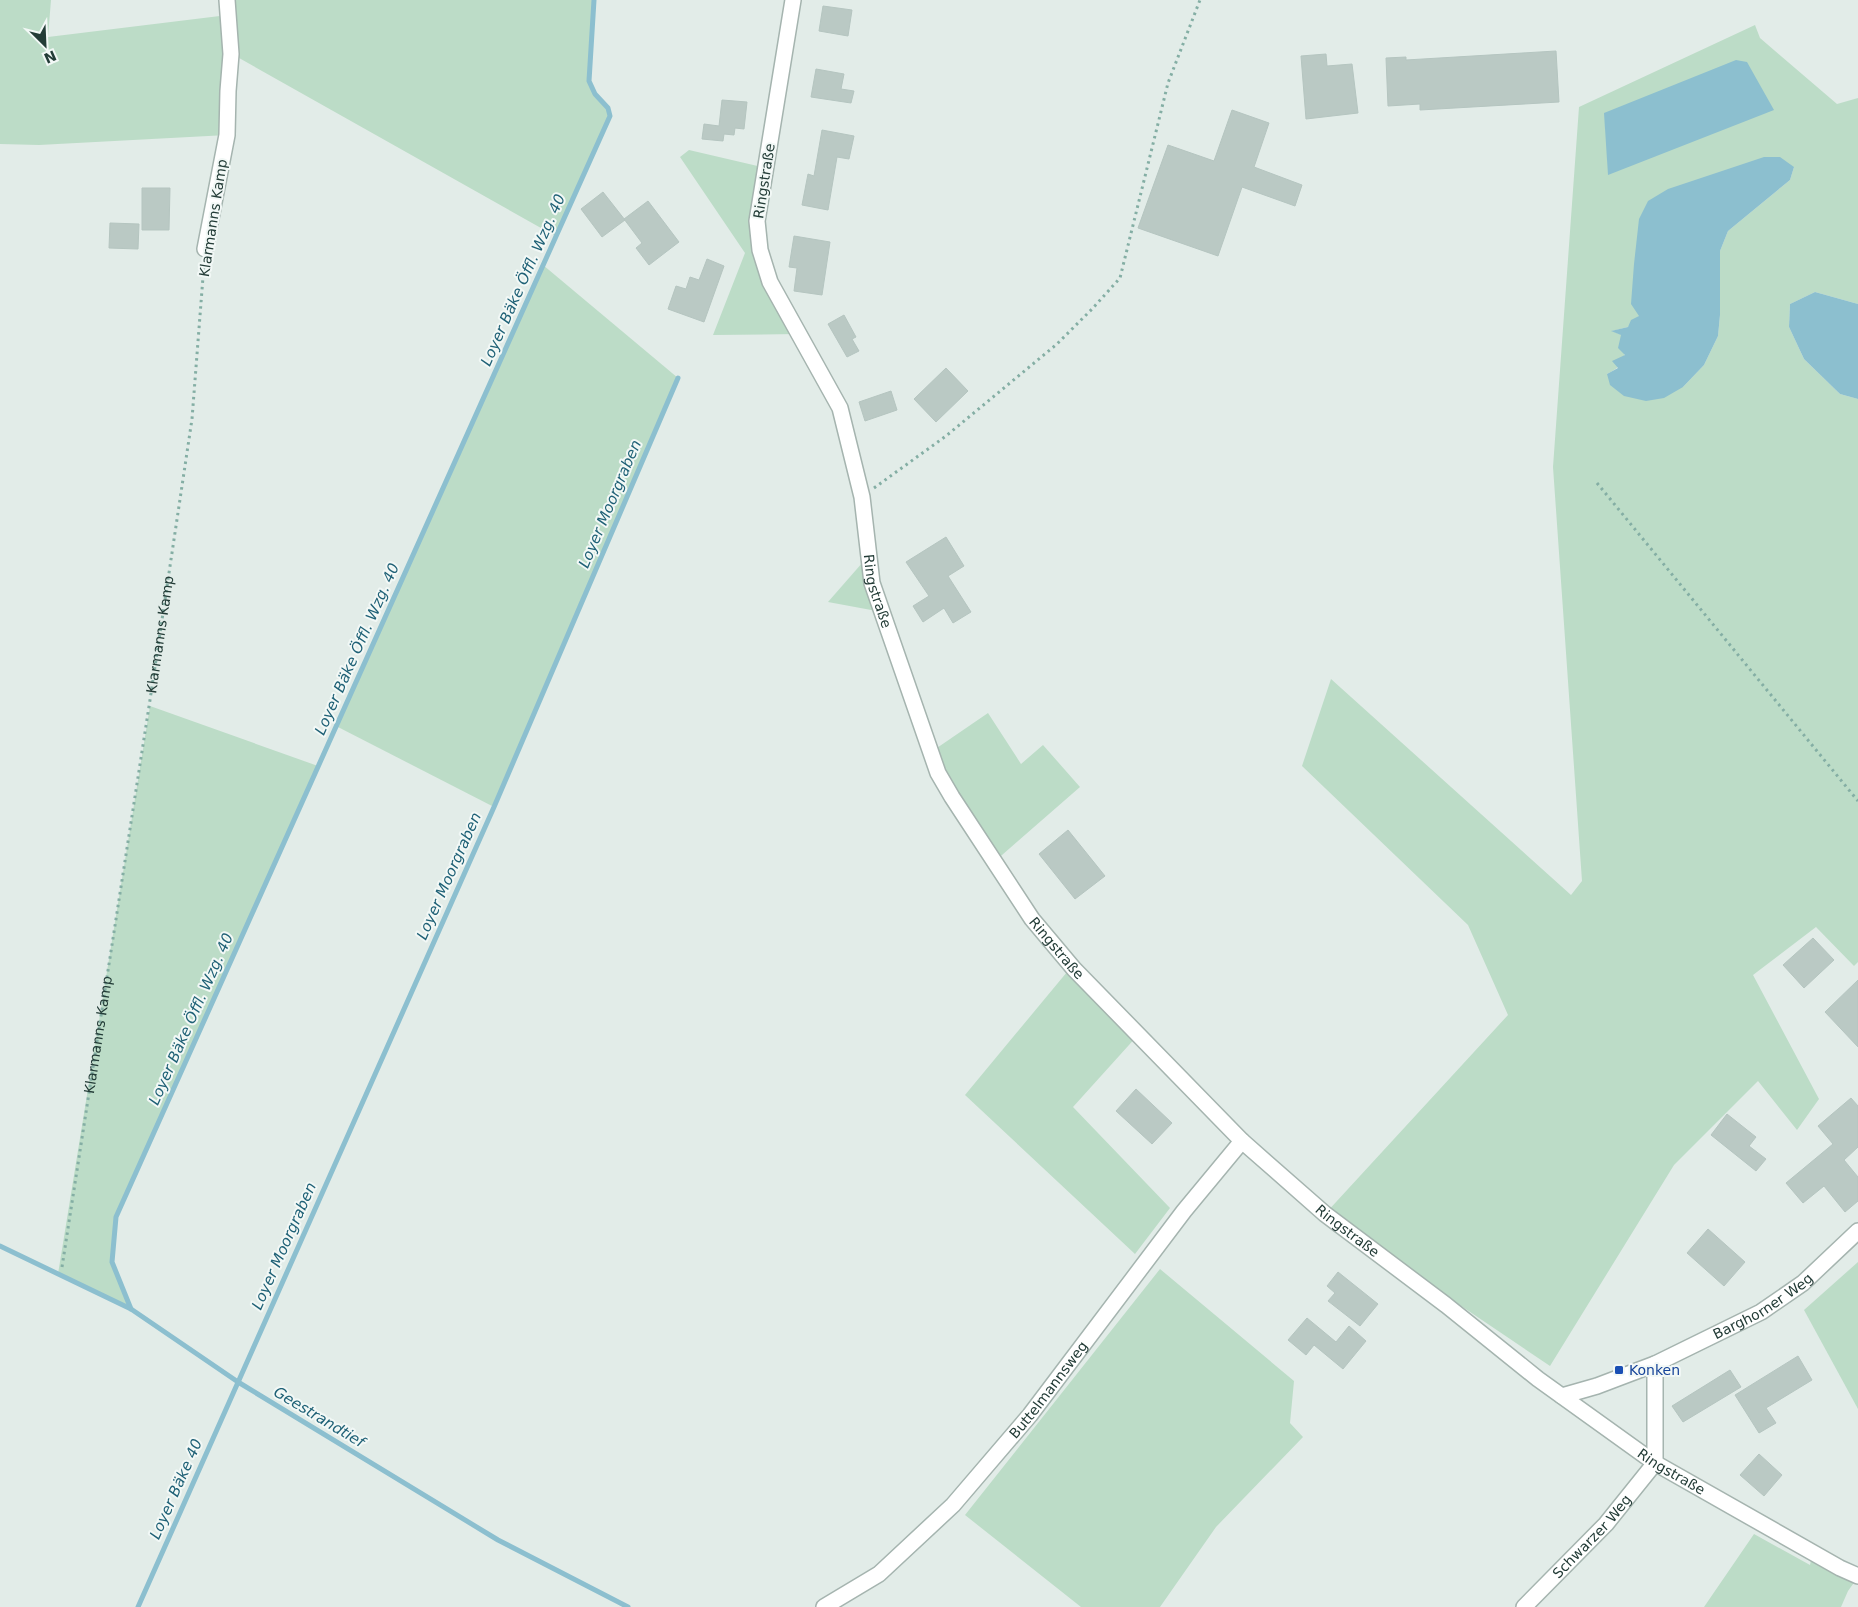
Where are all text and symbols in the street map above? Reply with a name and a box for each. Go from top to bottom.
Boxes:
north arrow [20,20,70,70]
text: N [42,47,59,67]
street label: Ringstraße [750,142,778,220]
street label: Klarmanns Kamp [196,158,230,278]
water label: Loyer Bäke Öffl. Wzg. 40 [476,191,569,369]
water label: Loyer Moorgraben [575,437,645,571]
street label: Ringstraße [861,553,895,630]
water label: Loyer Bäke Öffl. Wzg. 40 [310,560,403,738]
street label: Klarmanns Kamp [143,574,177,695]
water label: Loyer Moorgraben [413,810,485,942]
street label: Ringstraße [1026,914,1087,982]
water label: Loyer Bäke Öffl. Wzg. 40 [144,930,237,1108]
street label: Klarmanns Kamp [81,975,115,1095]
water label: Loyer Moorgraben [248,1180,320,1312]
street label: Ringstraße [1312,1201,1382,1260]
street label: Barghorner Weg [1710,1270,1816,1342]
street label: Buttelmannsweg [1006,1338,1091,1441]
place label: Konken [1629,1362,1680,1378]
marker: Konken [1613,1364,1625,1376]
water label: Geestrandtief [270,1383,370,1453]
water label: Loyer Bäke 40 [146,1436,206,1542]
street label: Ringstraße [1634,1445,1708,1498]
street label: Schwarzer Weg [1549,1491,1634,1581]

